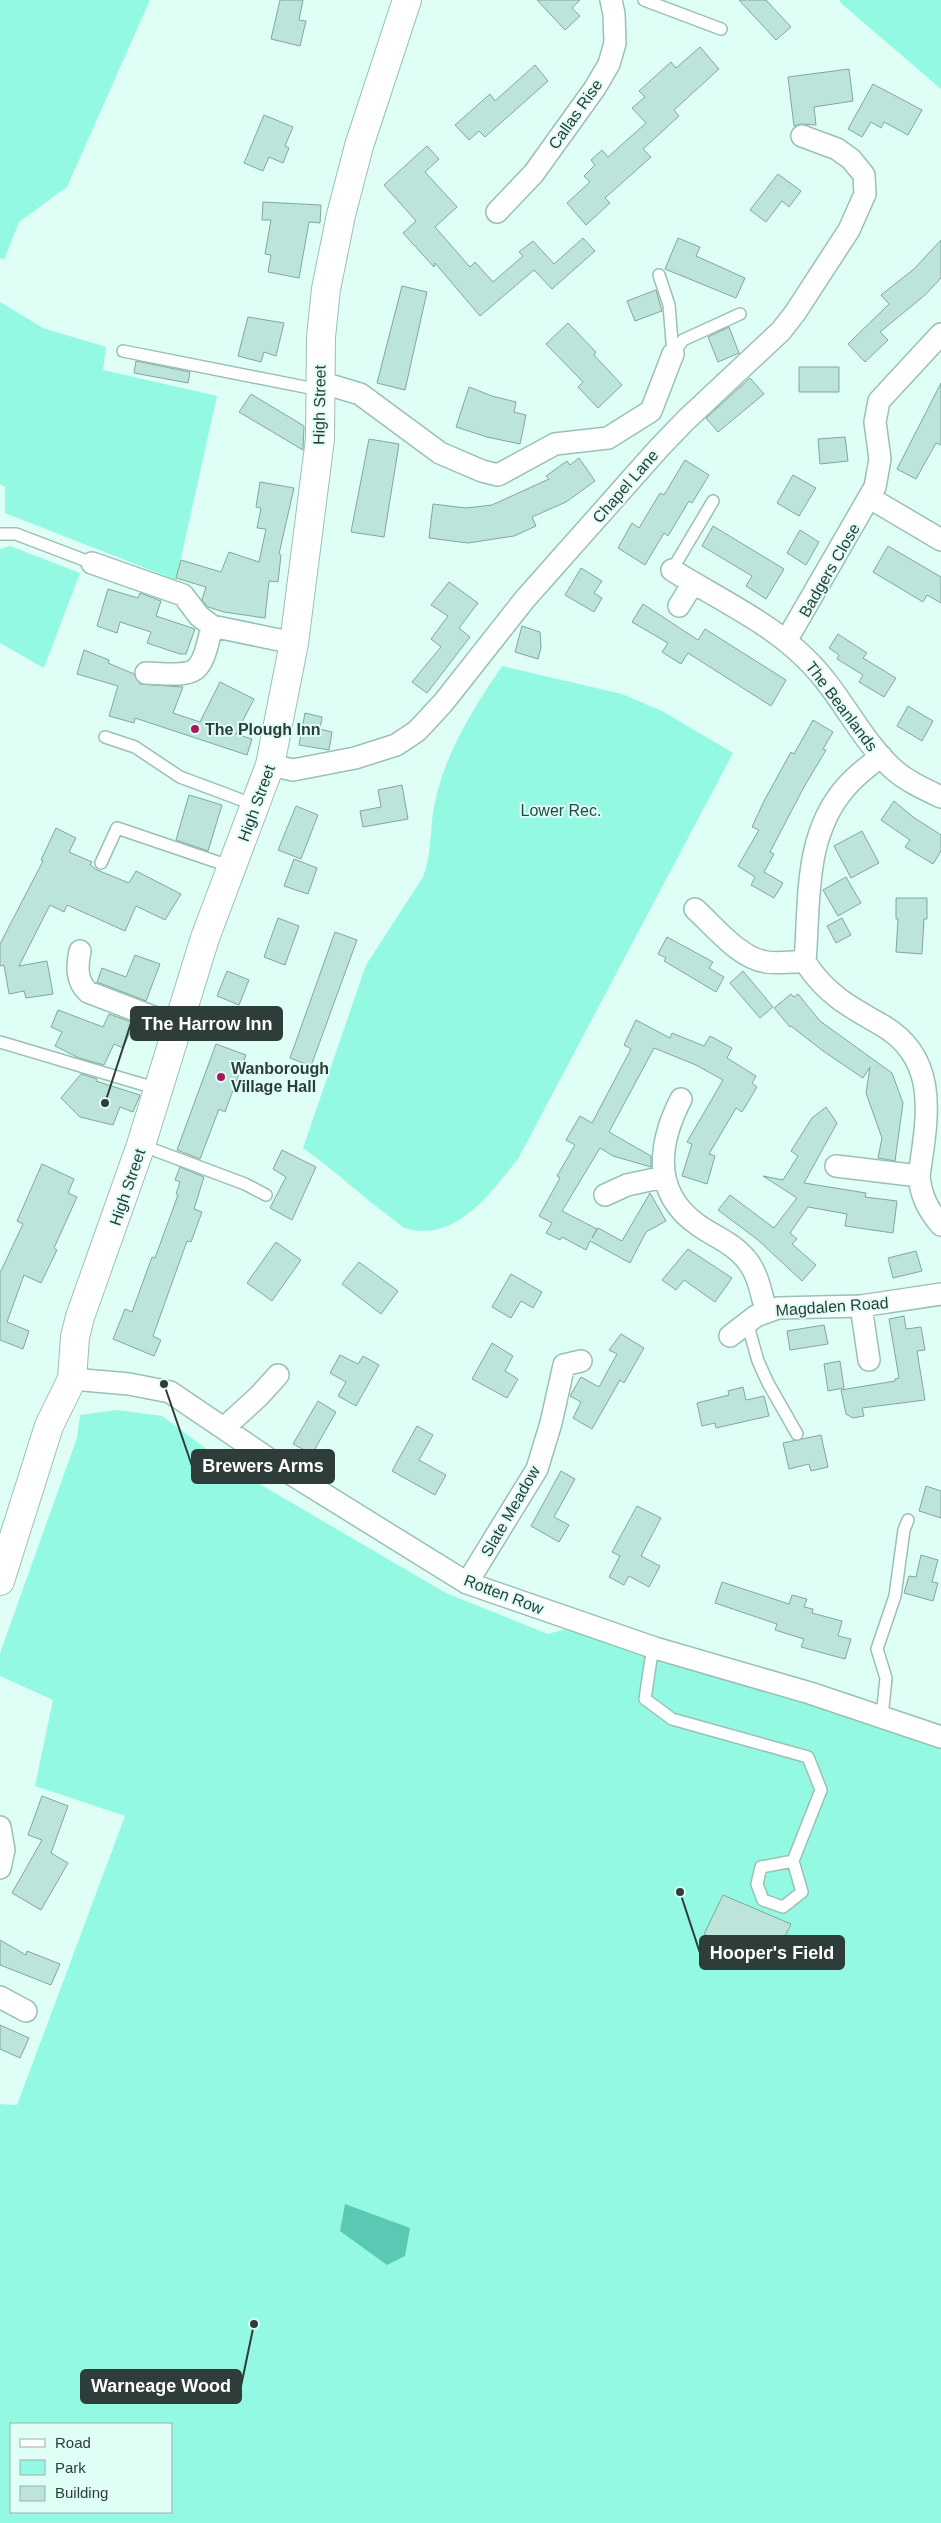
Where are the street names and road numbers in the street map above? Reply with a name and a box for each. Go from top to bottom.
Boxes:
street label: Callas Rise [545,76,606,152]
street label: High Street [310,364,329,445]
street label: Chapel Lane [589,446,662,526]
street label: Badgers Close [796,520,863,620]
street label: The Beanlands [802,658,881,754]
street label: High Street [235,762,278,844]
street label: High Street [106,1146,149,1228]
street label: Magdalen Road [775,1294,889,1319]
street label: Slate Meadow [478,1463,543,1559]
street label: Rotten Row [462,1572,546,1618]

